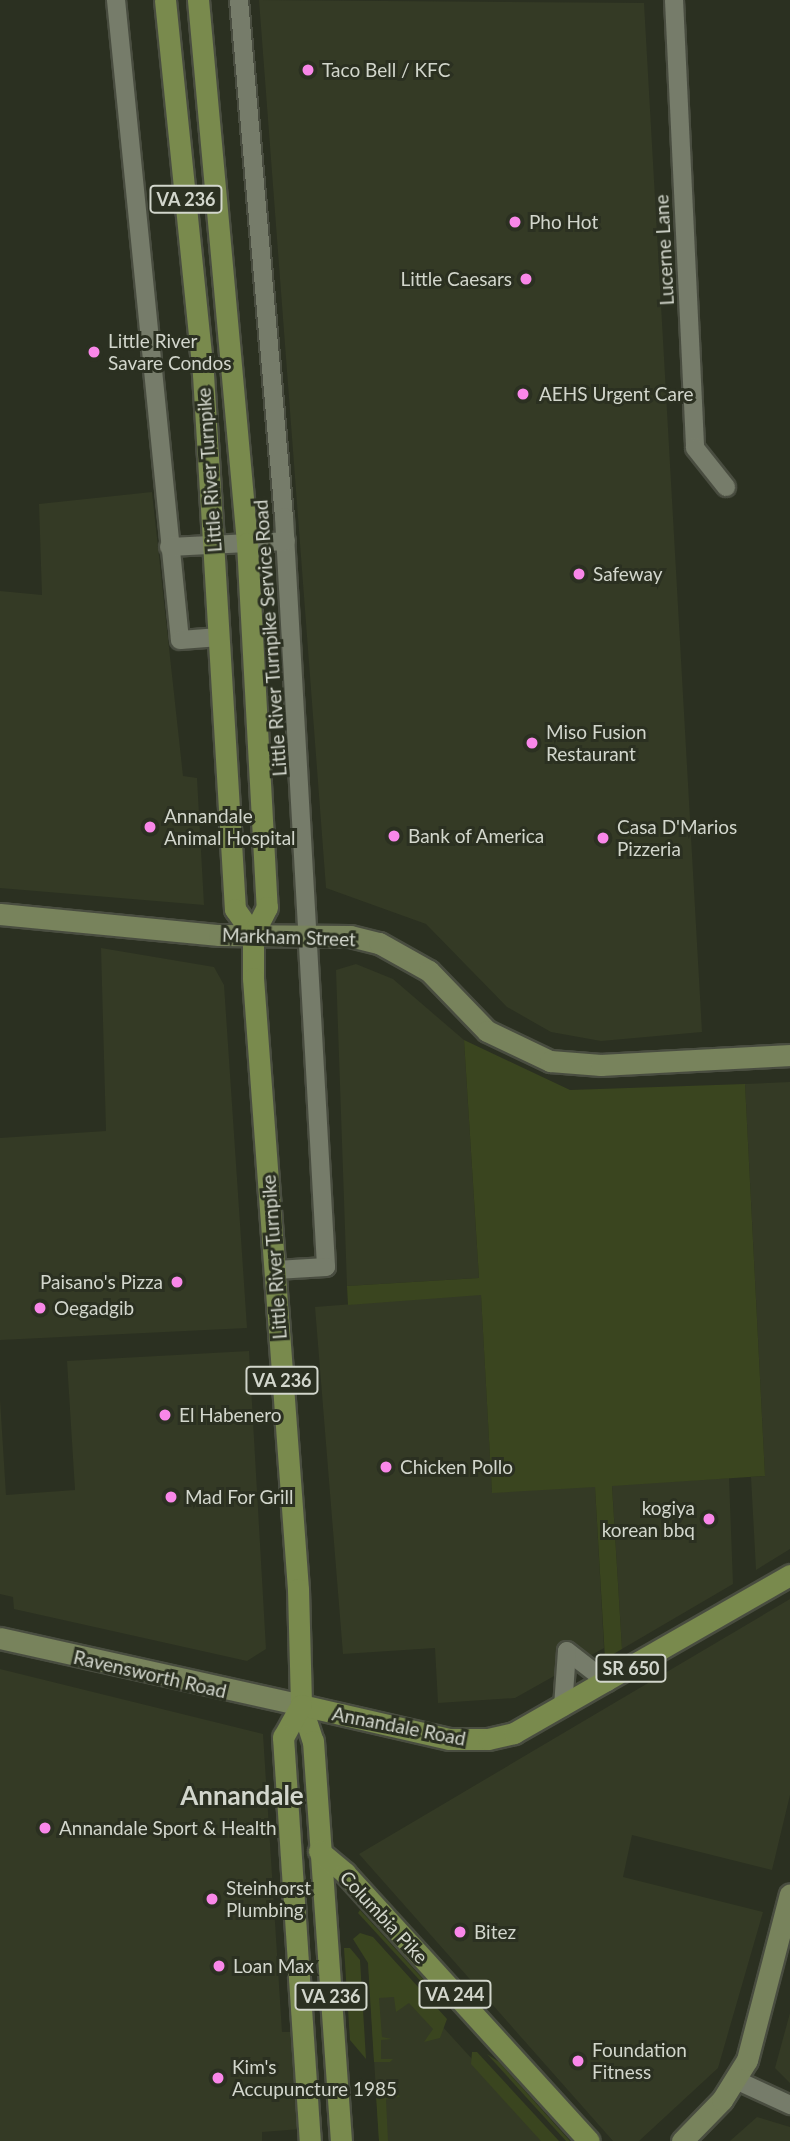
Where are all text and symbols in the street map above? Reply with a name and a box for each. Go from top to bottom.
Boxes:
place label: Taco Bell / KFC [322,59,450,81]
marker: Taco Bell / KFC [300,62,316,78]
road number: VA 236 [148,184,224,214]
street label: Lucerne Lane [650,194,678,306]
place label: Pho Hot [529,211,598,233]
marker: Pho Hot [507,214,523,230]
place label: Little Caesars [400,268,512,290]
marker: Little Caesars [518,271,534,287]
place label: Little River Savare Condos [108,330,231,374]
marker: Little River Savare Condos [86,344,102,360]
place label: AEHS Urgent Care [539,383,693,405]
marker: AEHS Urgent Care [513,384,533,404]
street label: Little River Turnpike [192,386,226,554]
street label: Little River Turnpike Service Road [249,498,291,778]
place label: Safeway [593,563,663,585]
marker: Safeway [571,566,587,582]
place label: Miso Fusion Restaurant [546,721,647,765]
marker: Miso Fusion Restaurant [524,735,540,751]
place label: Annandale Animal Hospital [164,805,296,849]
place label: Casa D'Marios Pizzeria [617,816,737,860]
marker: Annandale Animal Hospital [142,819,158,835]
place label: Bank of America [408,825,545,847]
marker: Bank of America [386,828,402,844]
marker: Casa D'Marios Pizzeria [595,830,611,846]
street label: Markham Street [222,923,356,951]
street label: Little River Turnpike [257,1173,291,1341]
place label: Paisano's Pizza [40,1271,163,1293]
marker: Paisano's Pizza [169,1274,185,1290]
place label: Oegadgib [54,1297,134,1319]
marker: Oegadgib [32,1300,48,1316]
road number: VA 236 [244,1366,320,1394]
place label: El Habenero [179,1404,282,1426]
marker: El Habenero [157,1407,173,1423]
place label: Chicken Pollo [400,1456,513,1478]
marker: Chicken Pollo [378,1459,394,1475]
place label: Mad For Grill [185,1486,294,1508]
marker: Mad For Grill [163,1489,179,1505]
place label: kogiya korean bbq [602,1497,695,1541]
marker: kogiya korean bbq [701,1511,717,1527]
street label: Ravensworth Road [71,1645,229,1703]
road number: SR 650 [594,1653,668,1682]
street label: Annandale Road [330,1702,468,1750]
district label: Annandale [180,1780,304,1812]
place label: Annandale Sport & Health [59,1817,277,1839]
marker: Annandale Sport & Health [37,1820,53,1836]
street label: Columbia Pike [335,1866,433,1968]
place label: Steinhorst Plumbing [226,1877,311,1921]
marker: Steinhorst Plumbing [204,1891,220,1907]
place label: Bitez [474,1921,516,1943]
marker: Bitez [452,1924,468,1940]
place label: Loan Max [233,1955,314,1977]
marker: Loan Max [211,1958,227,1974]
road number: VA 244 [416,1980,494,2008]
road number: VA 236 [292,1982,370,2010]
place label: Foundation Fitness [592,2039,687,2083]
marker: Foundation Fitness [570,2053,586,2069]
place label: Kim's Accupuncture 1985 [232,2056,397,2100]
marker: Kim's Accupuncture 1985 [210,2070,226,2086]

